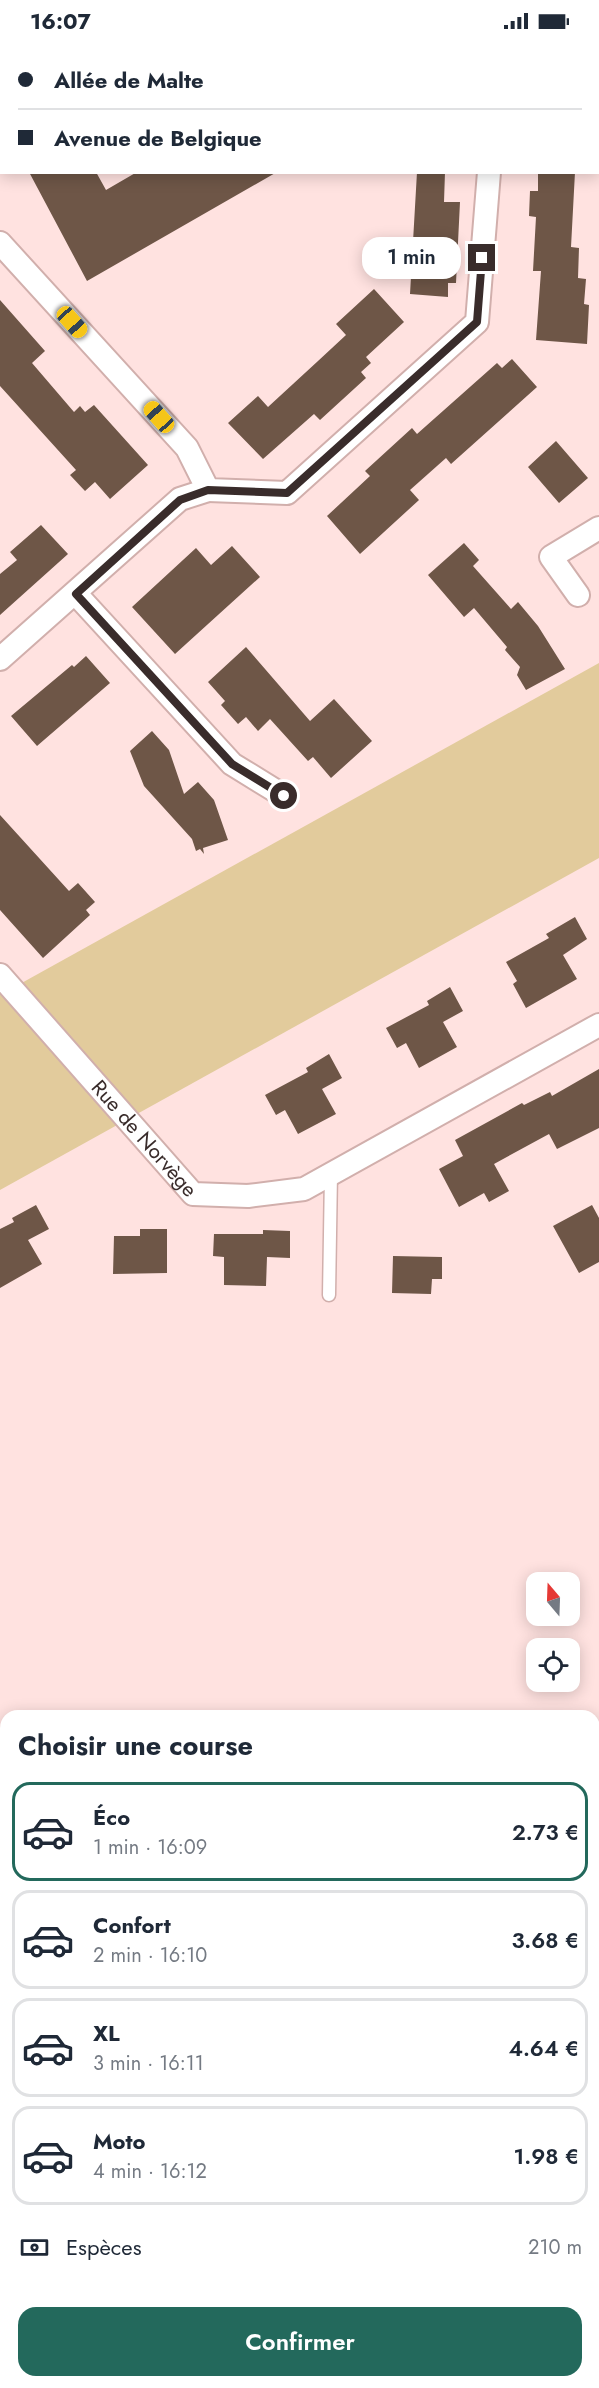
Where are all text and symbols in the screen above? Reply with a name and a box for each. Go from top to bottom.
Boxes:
text: 16:07 [30,5,91,37]
text: Allée de Malte [54,64,204,96]
text: Avenue de Belgique [54,122,262,154]
callout: 1 min [362,237,461,279]
text: 1 min [387,243,436,272]
route end [468,244,495,271]
car [53,303,91,341]
car [140,398,178,436]
route start [270,782,297,809]
street label: Rue de Norvège [84,1073,204,1204]
north arrow [526,1572,580,1626]
map controls [526,1572,580,1692]
button: locate [526,1638,580,1692]
text: Choisir une course [18,1726,253,1765]
text: Éco [93,1801,130,1833]
icon: car [21,1805,75,1859]
text: 2.73 € [512,1816,579,1848]
text: 1 min · 16:09 [93,1833,207,1862]
text: Confort [93,1909,171,1941]
icon: car [21,1913,75,1967]
text: 3.68 € [511,1924,579,1956]
text: 2 min · 16:10 [93,1941,207,1970]
text: XL [93,2017,120,2049]
icon: car [21,2021,75,2075]
text: 4.64 € [508,2032,579,2064]
text: 3 min · 16:11 [93,2049,204,2078]
text: Moto [93,2125,146,2157]
icon: car [21,2129,75,2183]
text: 1.98 € [513,2140,579,2172]
text: 4 min · 16:12 [93,2157,207,2186]
icon: cash [18,2231,51,2264]
text: Espèces [66,2231,142,2263]
text: 210 m [528,2233,582,2262]
button: Confirmer [18,2307,582,2376]

